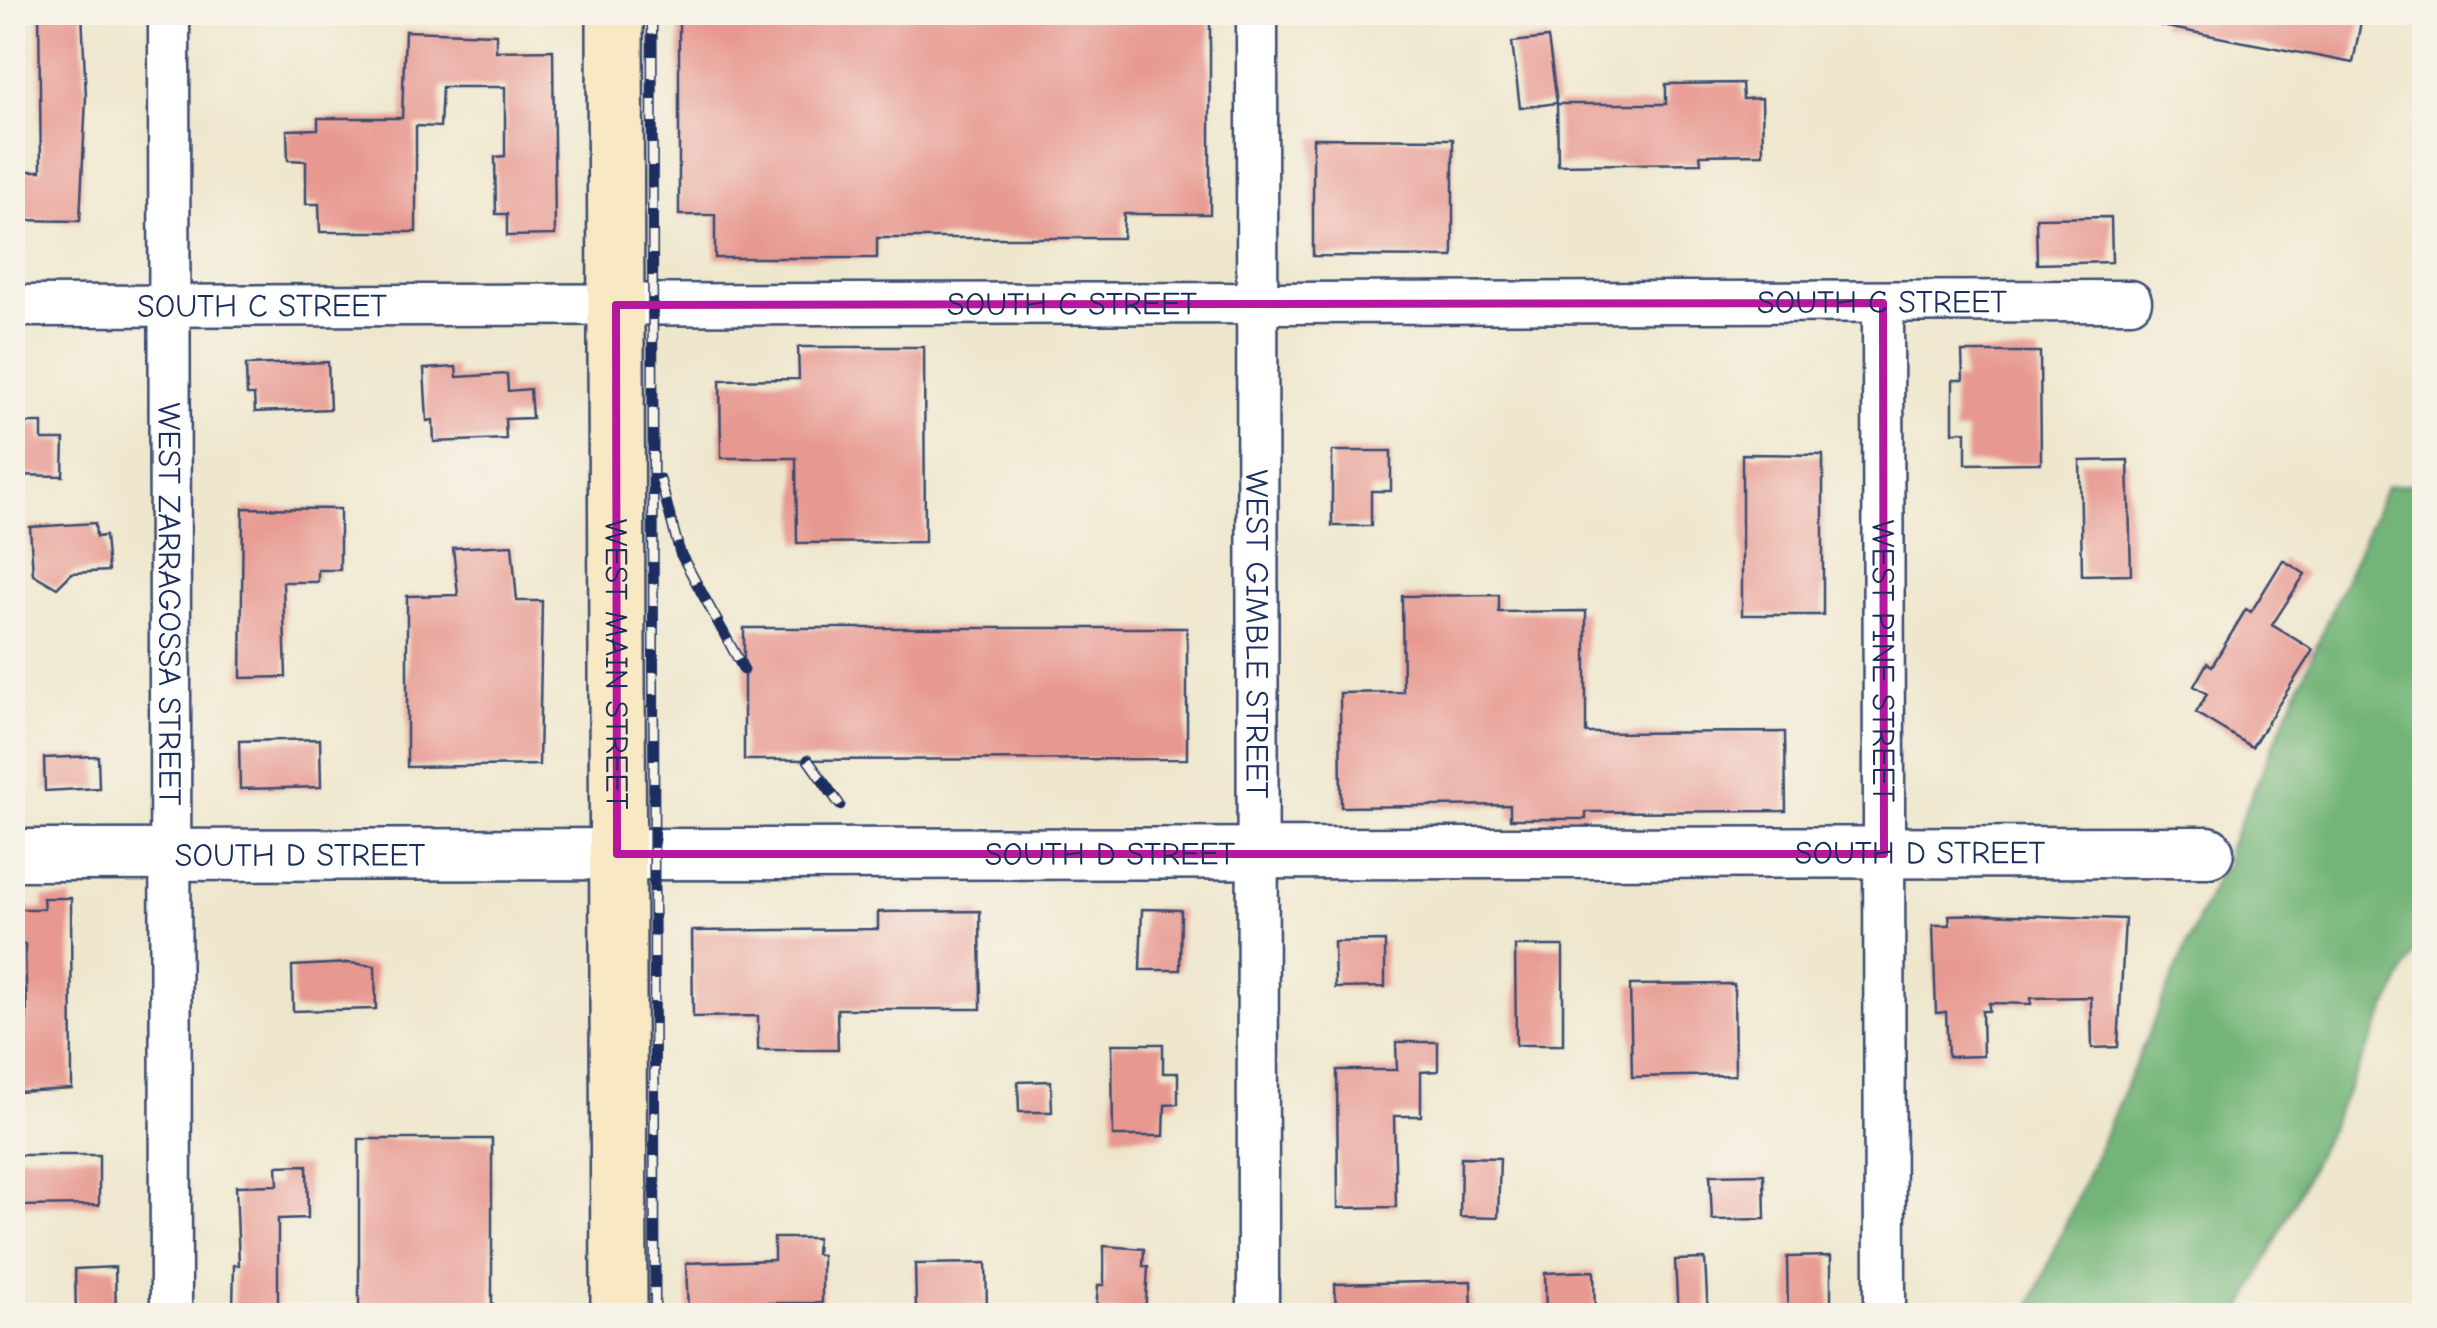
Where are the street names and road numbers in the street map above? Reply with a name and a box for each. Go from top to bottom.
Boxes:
street label: SOUTH C STREET [1757,283,2007,320]
street label: SOUTH C STREET [947,285,1197,322]
street label: SOUTH C STREET [137,287,387,324]
street label: WEST ZARRAGOSSA STREET [151,403,189,806]
street label: WEST GIMBLE STREET [1239,469,1276,799]
street label: WEST MAIN STREET [598,519,636,810]
street label: WEST PINE STREET [1865,520,1902,803]
street label: SOUTH D STREET [1795,834,2046,871]
street label: SOUTH D STREET [985,835,1236,872]
street label: SOUTH D STREET [175,836,426,873]

